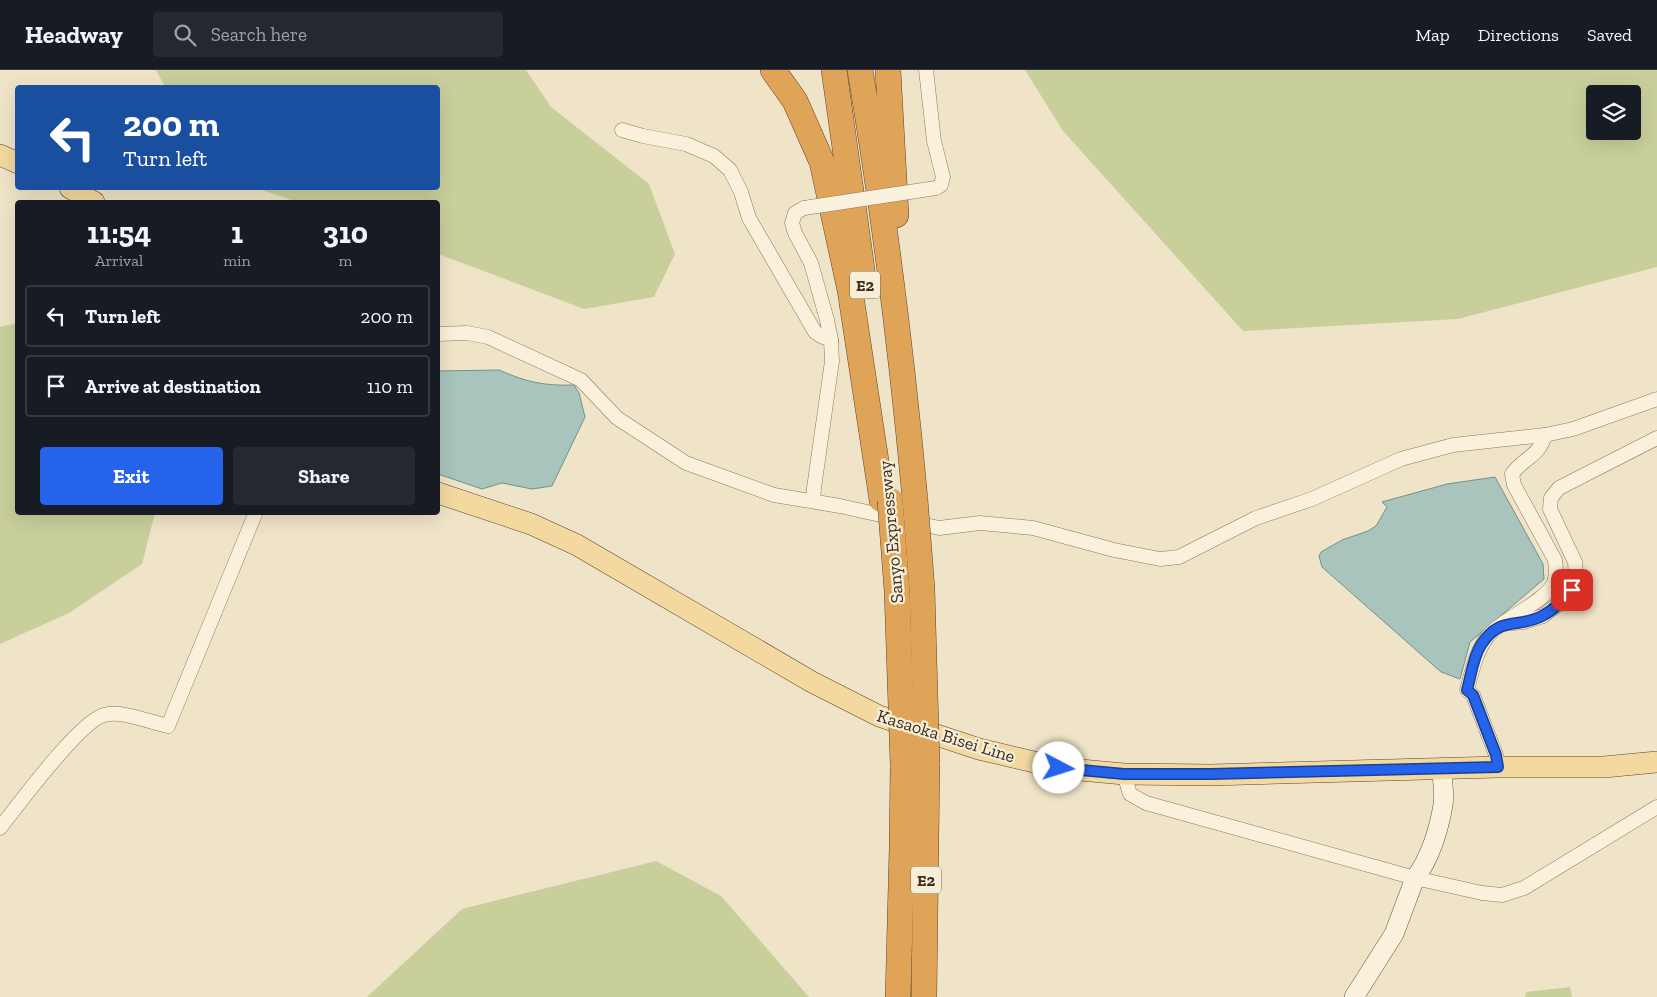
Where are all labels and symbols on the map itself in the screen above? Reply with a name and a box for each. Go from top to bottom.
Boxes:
road number: E2 [850,272,880,298]
street label: Sanyo Expressway [874,459,908,604]
pin [1551,569,1593,611]
street label: Kasaoka Bisei Line [874,705,1018,767]
position arrow [1032,741,1084,793]
road number: E2 [911,866,941,894]

